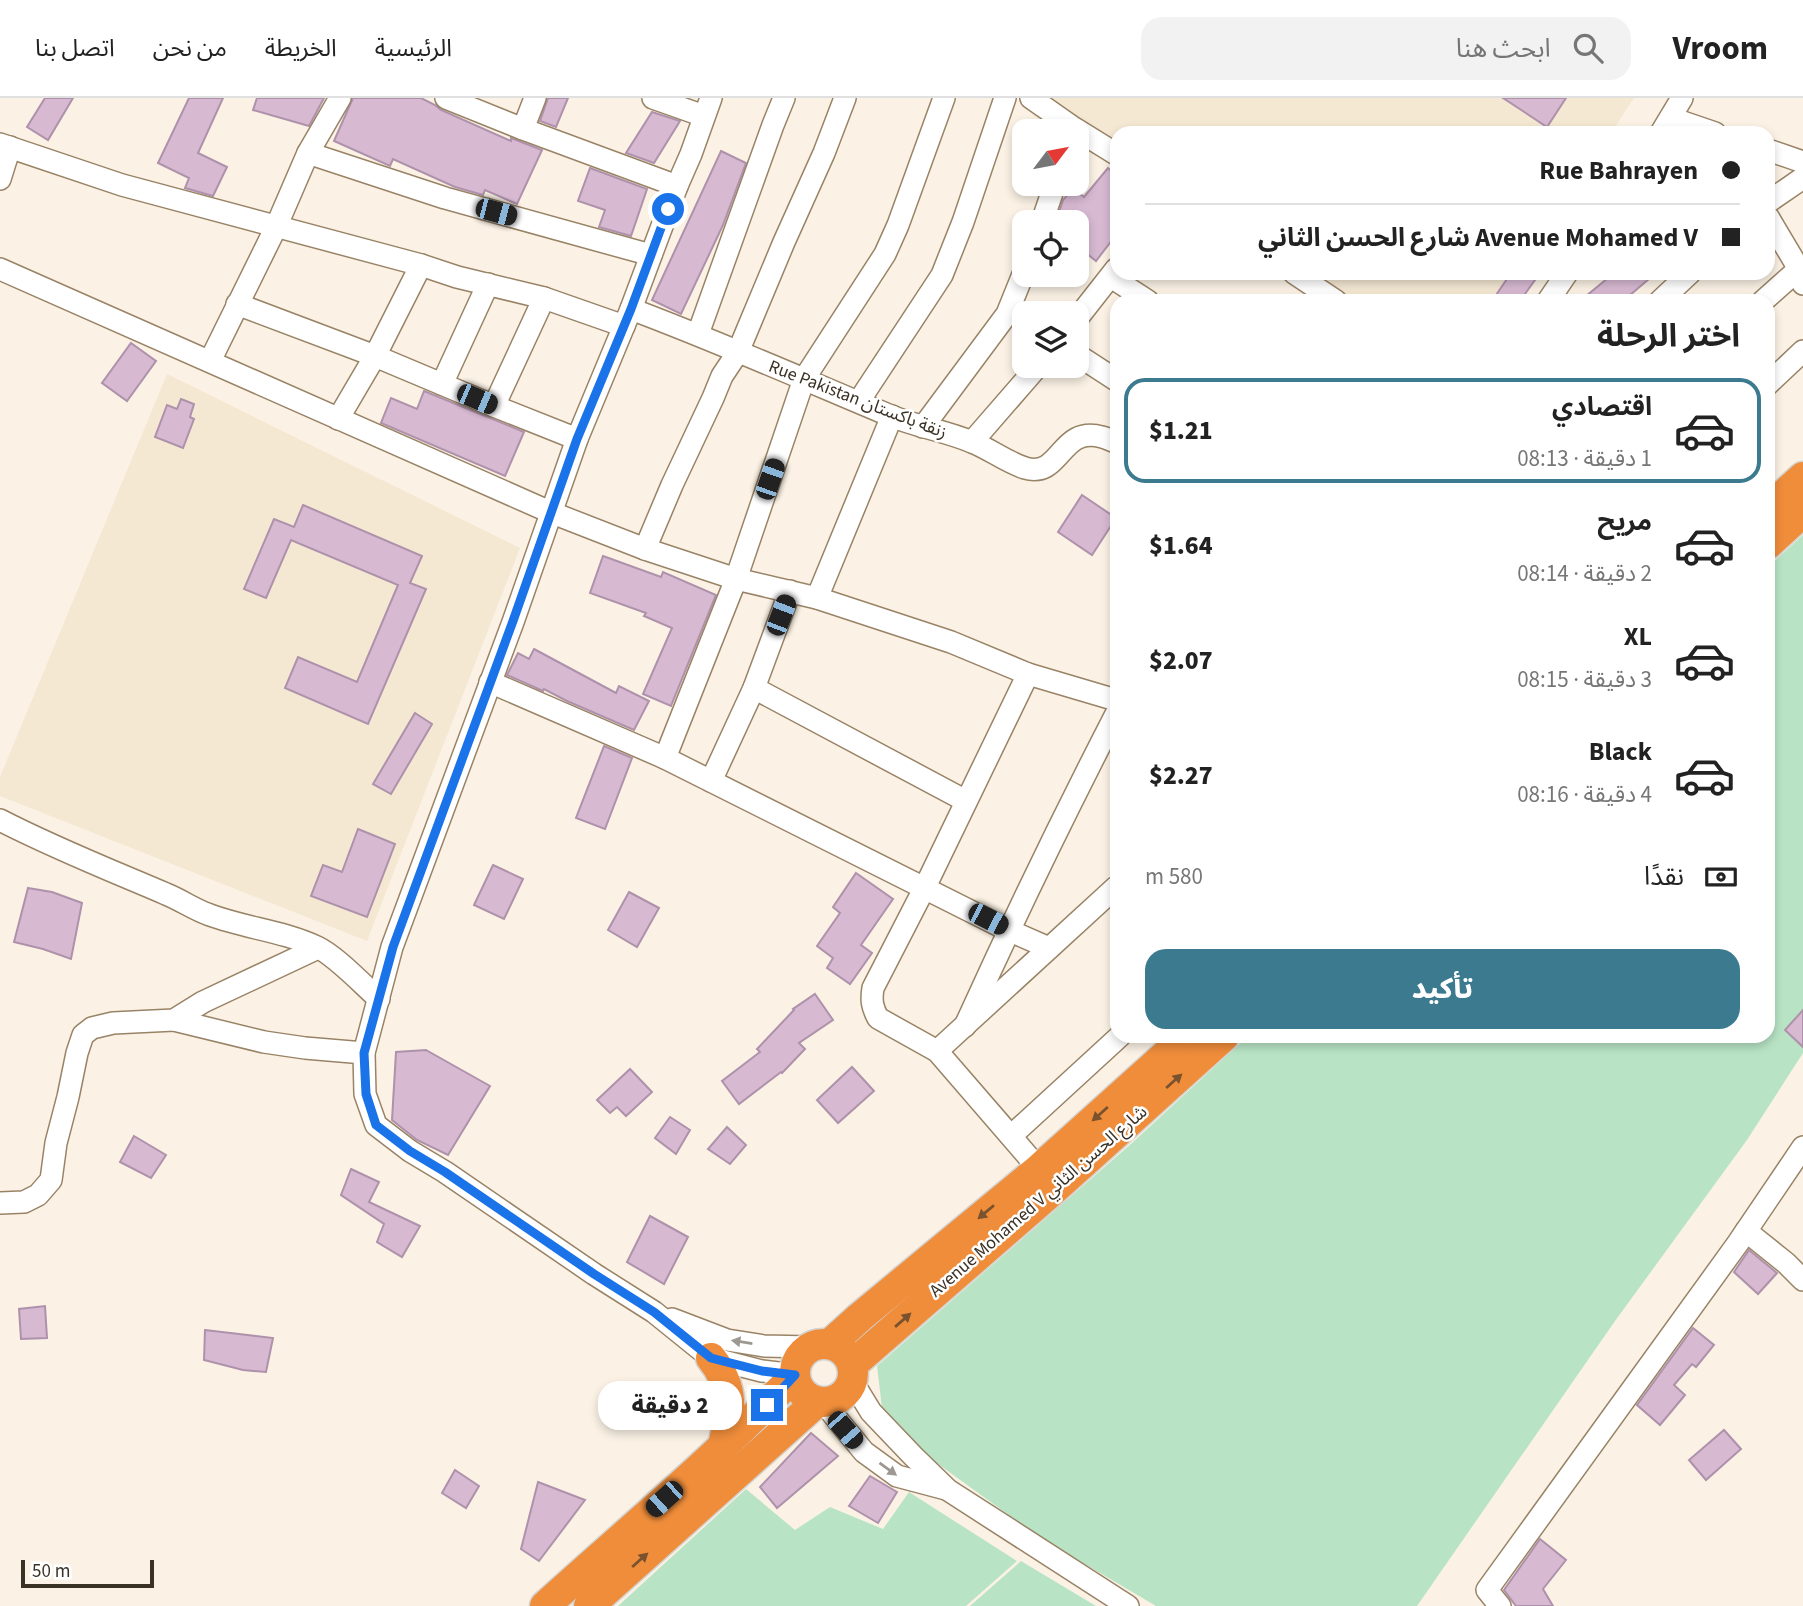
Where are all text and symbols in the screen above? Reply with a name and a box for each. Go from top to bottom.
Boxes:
search box [1141,17,1631,80]
text: Vroom [1673,25,1768,72]
icon: search [1569,29,1607,67]
text: ابحث هنا [1456,30,1551,67]
text: اتصل بنا [35,31,115,66]
text: من نحن [153,31,227,66]
text: الخريطة [265,31,337,66]
text: الرئيسية [375,31,452,66]
north arrow [1012,119,1088,196]
map controls [1012,119,1089,378]
text: Rue Bahrayen [1539,152,1698,189]
route start [652,193,684,225]
car [473,196,520,228]
button: locate [1012,210,1089,287]
text: Avenue Mohamed V شارع الحسن الثاني [1258,219,1698,256]
button: layers [1012,301,1089,378]
text: اختر الرحلة [1597,313,1740,359]
street label: Rue Pakistan زنقة باكستان [765,354,951,445]
car [454,381,501,417]
text: اقتصادي [1552,388,1652,425]
icon: car [1673,399,1736,462]
text: $1.21 [1149,412,1213,449]
text: 1 دقيقة · 08:13 [1517,442,1652,475]
car [754,456,787,502]
text: مريح [1597,503,1652,540]
icon: car [1673,514,1736,577]
text: $1.64 [1149,527,1213,564]
text: 2 دقيقة · 08:14 [1517,557,1652,590]
car [764,592,799,638]
text: XL [1624,618,1652,655]
icon: car [1673,629,1736,692]
text: $2.07 [1149,642,1213,679]
text: 3 دقيقة · 08:15 [1517,663,1652,696]
text: Black [1589,733,1652,770]
icon: car [1673,744,1736,807]
text: $2.27 [1149,757,1213,794]
text: 4 دقيقة · 08:16 [1517,778,1652,811]
text: نقدًا [1644,858,1684,895]
icon: cash [1702,858,1740,896]
text: 580 m [1145,860,1203,893]
car [965,900,1012,938]
button: تأكيد [1145,949,1740,1029]
one-way arrow [1165,1073,1182,1089]
street label: Avenue Mohamed V شارع الحسن الثاني [924,1100,1153,1304]
one-way arrow [1091,1106,1109,1122]
one-way arrow [978,1205,996,1220]
one-way arrow [895,1313,912,1328]
one-way arrow [731,1336,753,1347]
callout: 2 دقيقة [599,1380,742,1430]
text: 2 دقيقة [632,1389,708,1422]
route end [751,1389,783,1421]
car [824,1407,867,1453]
one-way arrow [878,1461,896,1476]
car [642,1477,687,1521]
one-way arrow [631,1553,648,1569]
scale bar [21,1557,154,1589]
text: 50 m [32,1558,70,1585]

